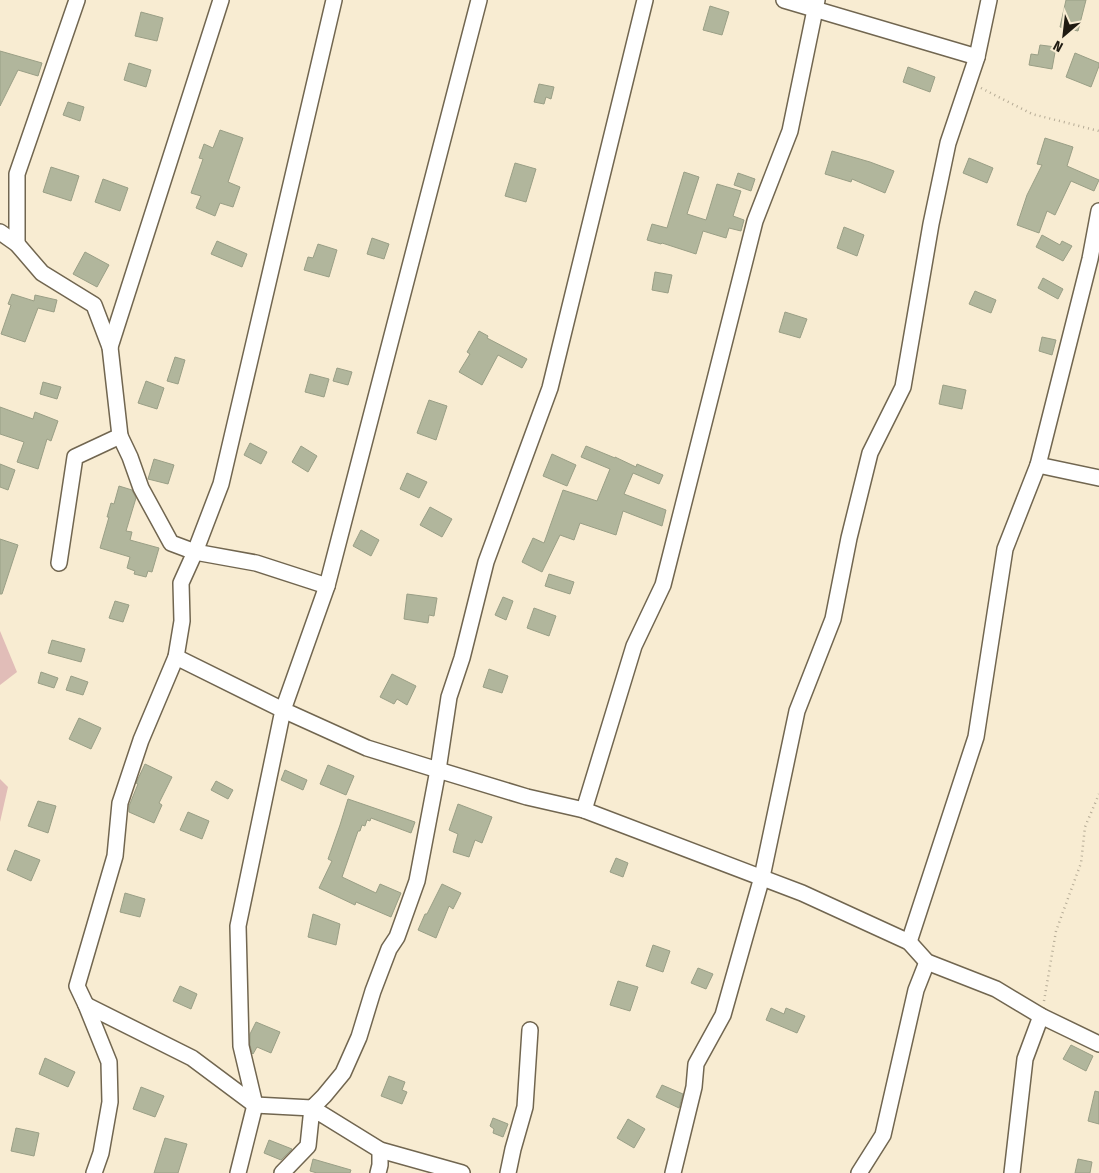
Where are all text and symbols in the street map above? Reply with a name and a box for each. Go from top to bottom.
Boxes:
north arrow [1039,10,1089,60]
text: N [1050,37,1066,56]

